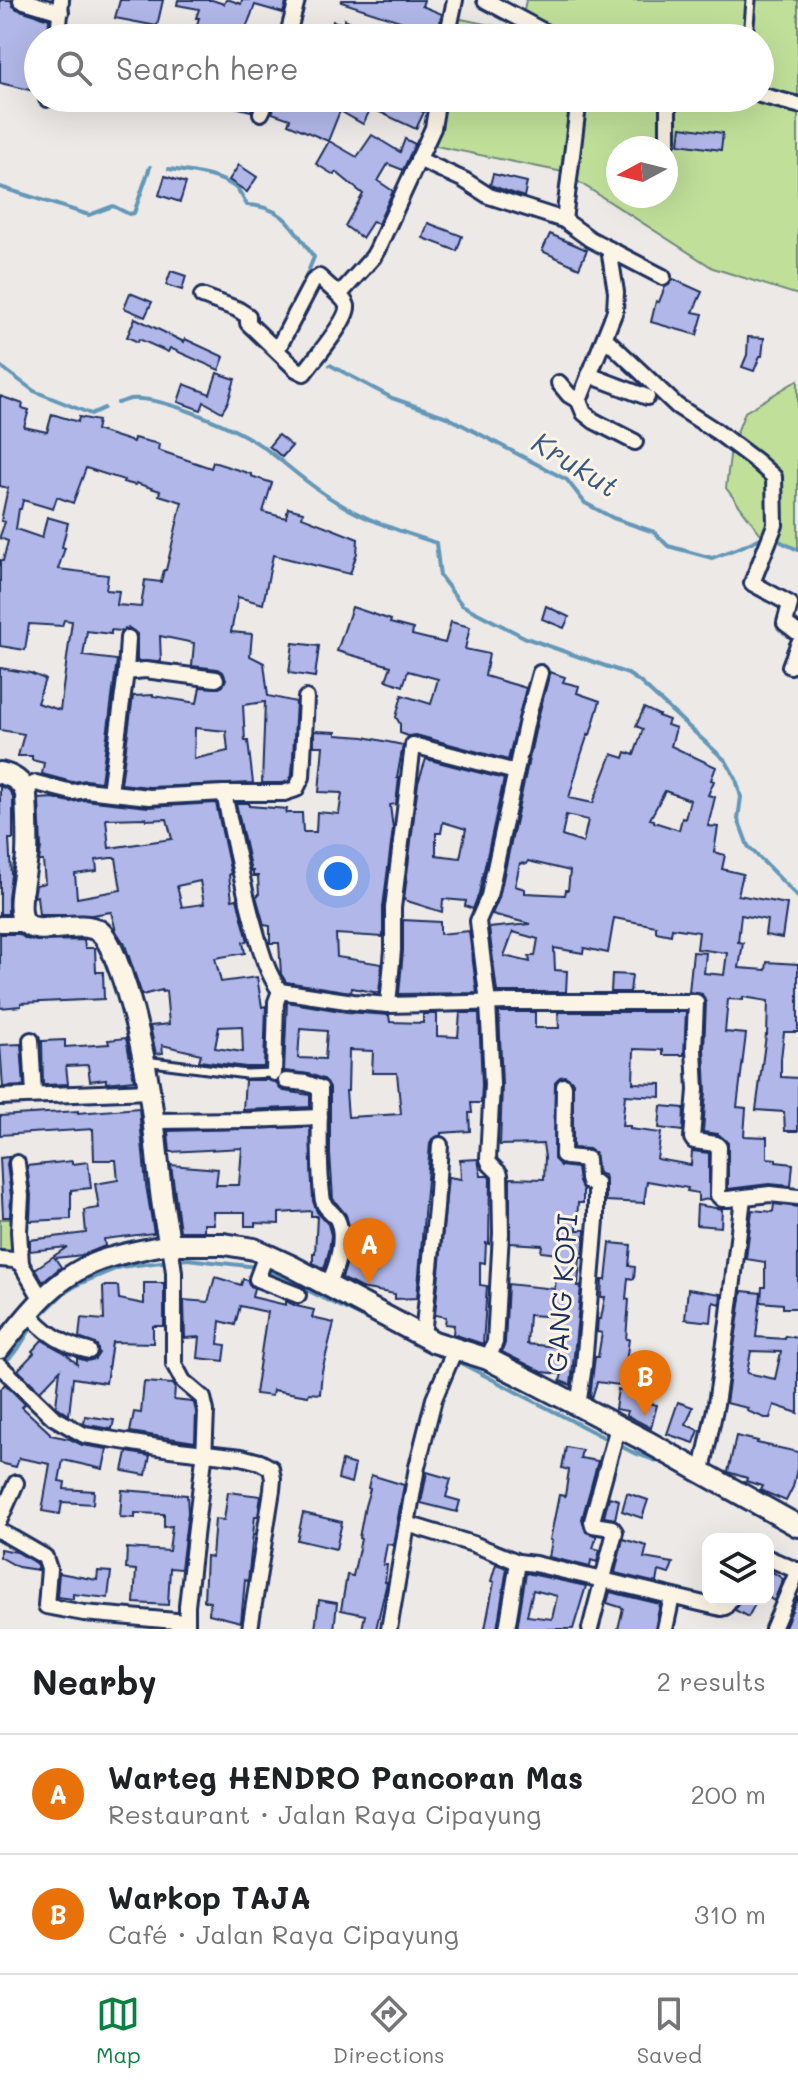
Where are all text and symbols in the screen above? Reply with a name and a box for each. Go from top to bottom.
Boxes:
search box [24,24,774,112]
icon: search [52,46,96,90]
text: Search here [116,48,299,88]
north arrow [606,136,678,208]
water label: Krukut [525,421,627,505]
your location [318,856,358,896]
street label: GANG KOPI [537,1212,585,1374]
pin: A [343,1218,395,1284]
pin: B [619,1350,671,1416]
map controls [702,1533,774,1605]
button: layers [702,1533,774,1605]
text: Nearby [32,1659,157,1704]
text: 2 results [657,1664,766,1698]
text: Warteg HENDRO Pancoran Mas [108,1757,583,1797]
text: A [49,1777,67,1811]
text: 200 m [690,1777,766,1811]
text: Restaurant · Jalan Raya Cipayung [108,1797,541,1831]
text: Warkop TAJA [108,1877,311,1917]
text: B [49,1897,67,1931]
text: 310 m [694,1897,766,1931]
text: Café · Jalan Raya Cipayung [108,1917,459,1951]
tab: Map [96,1992,141,2069]
tab: Directions [333,1992,445,2069]
tab: Saved [637,1992,702,2069]

